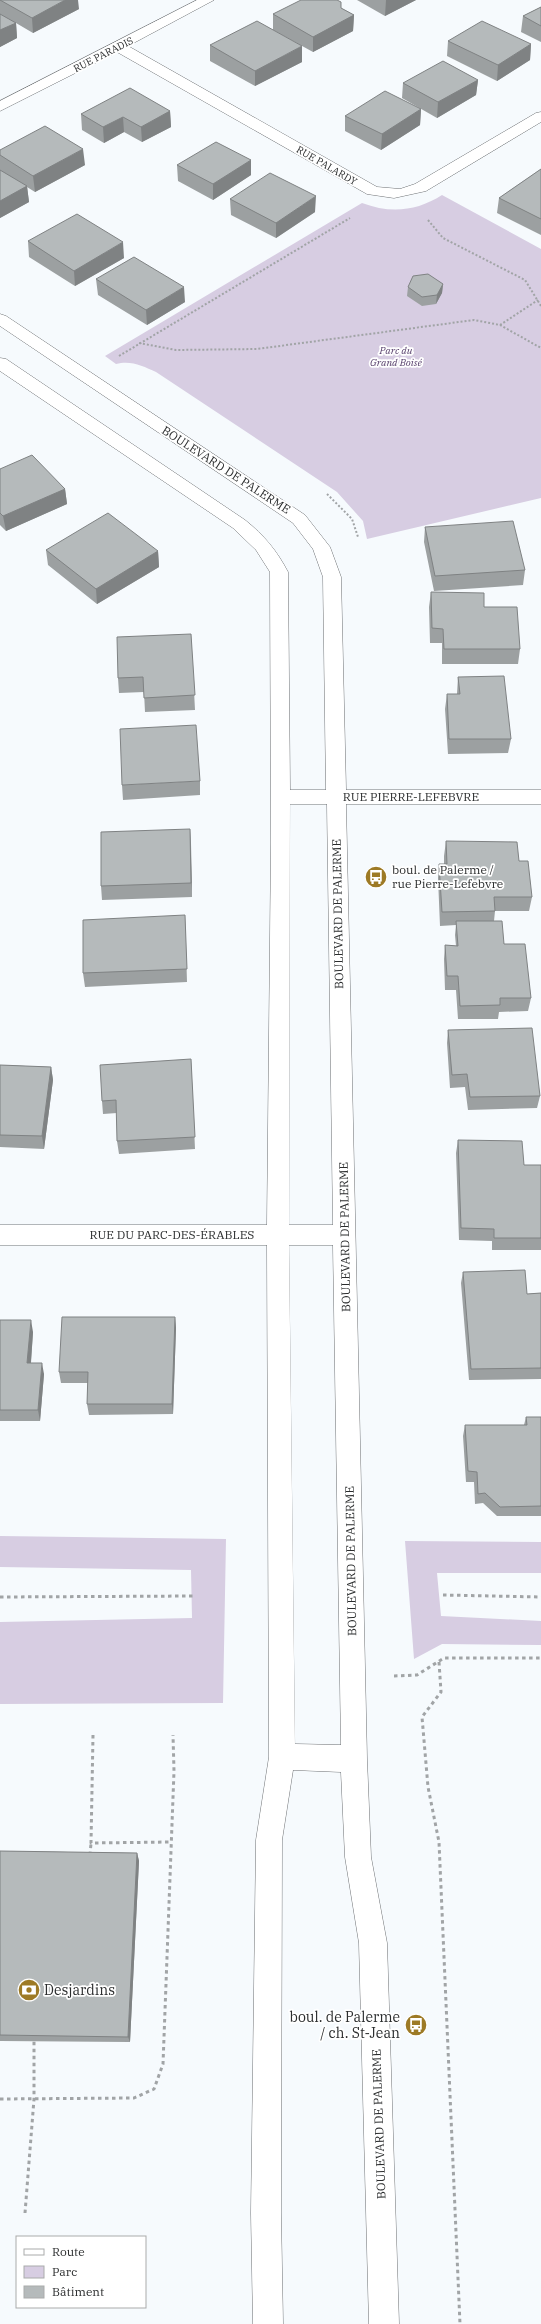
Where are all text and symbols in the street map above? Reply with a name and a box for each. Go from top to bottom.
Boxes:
street label: RUE PARADIS [71,34,135,75]
street label: RUE PALARDY [294,143,360,188]
park label: Parc du Grand Boisé [370,344,422,369]
street label: BOULEVARD DE PALERME [159,422,293,517]
street label: RUE PIERRE-LEFEBVRE [343,789,479,804]
street label: BOULEVARD DE PALERME [329,839,346,989]
place label: boul. de Palerme / rue Pierre-Lefebvre [392,862,503,891]
bus stop icon: boul. de Palerme / rue Pierre-Lefebvre [363,864,389,890]
street label: BOULEVARD DE PALERME [336,1162,353,1312]
street label: RUE DU PARC-DES-ÉRABLES [90,1227,254,1242]
street label: BOULEVARD DE PALERME [342,1486,359,1636]
bank icon: Desjardins [16,1977,42,2003]
place label: Desjardins [44,1981,115,1999]
place label: boul. de Palerme / ch. St-Jean [289,2008,400,2042]
bus stop icon: boul. de Palerme / ch. St-Jean [403,2012,429,2038]
street label: BOULEVARD DE PALERME [368,2049,389,2199]
legend [16,2236,146,2308]
text: Route [52,2244,85,2259]
text: Parc [52,2264,77,2279]
text: Bâtiment [52,2284,104,2299]

